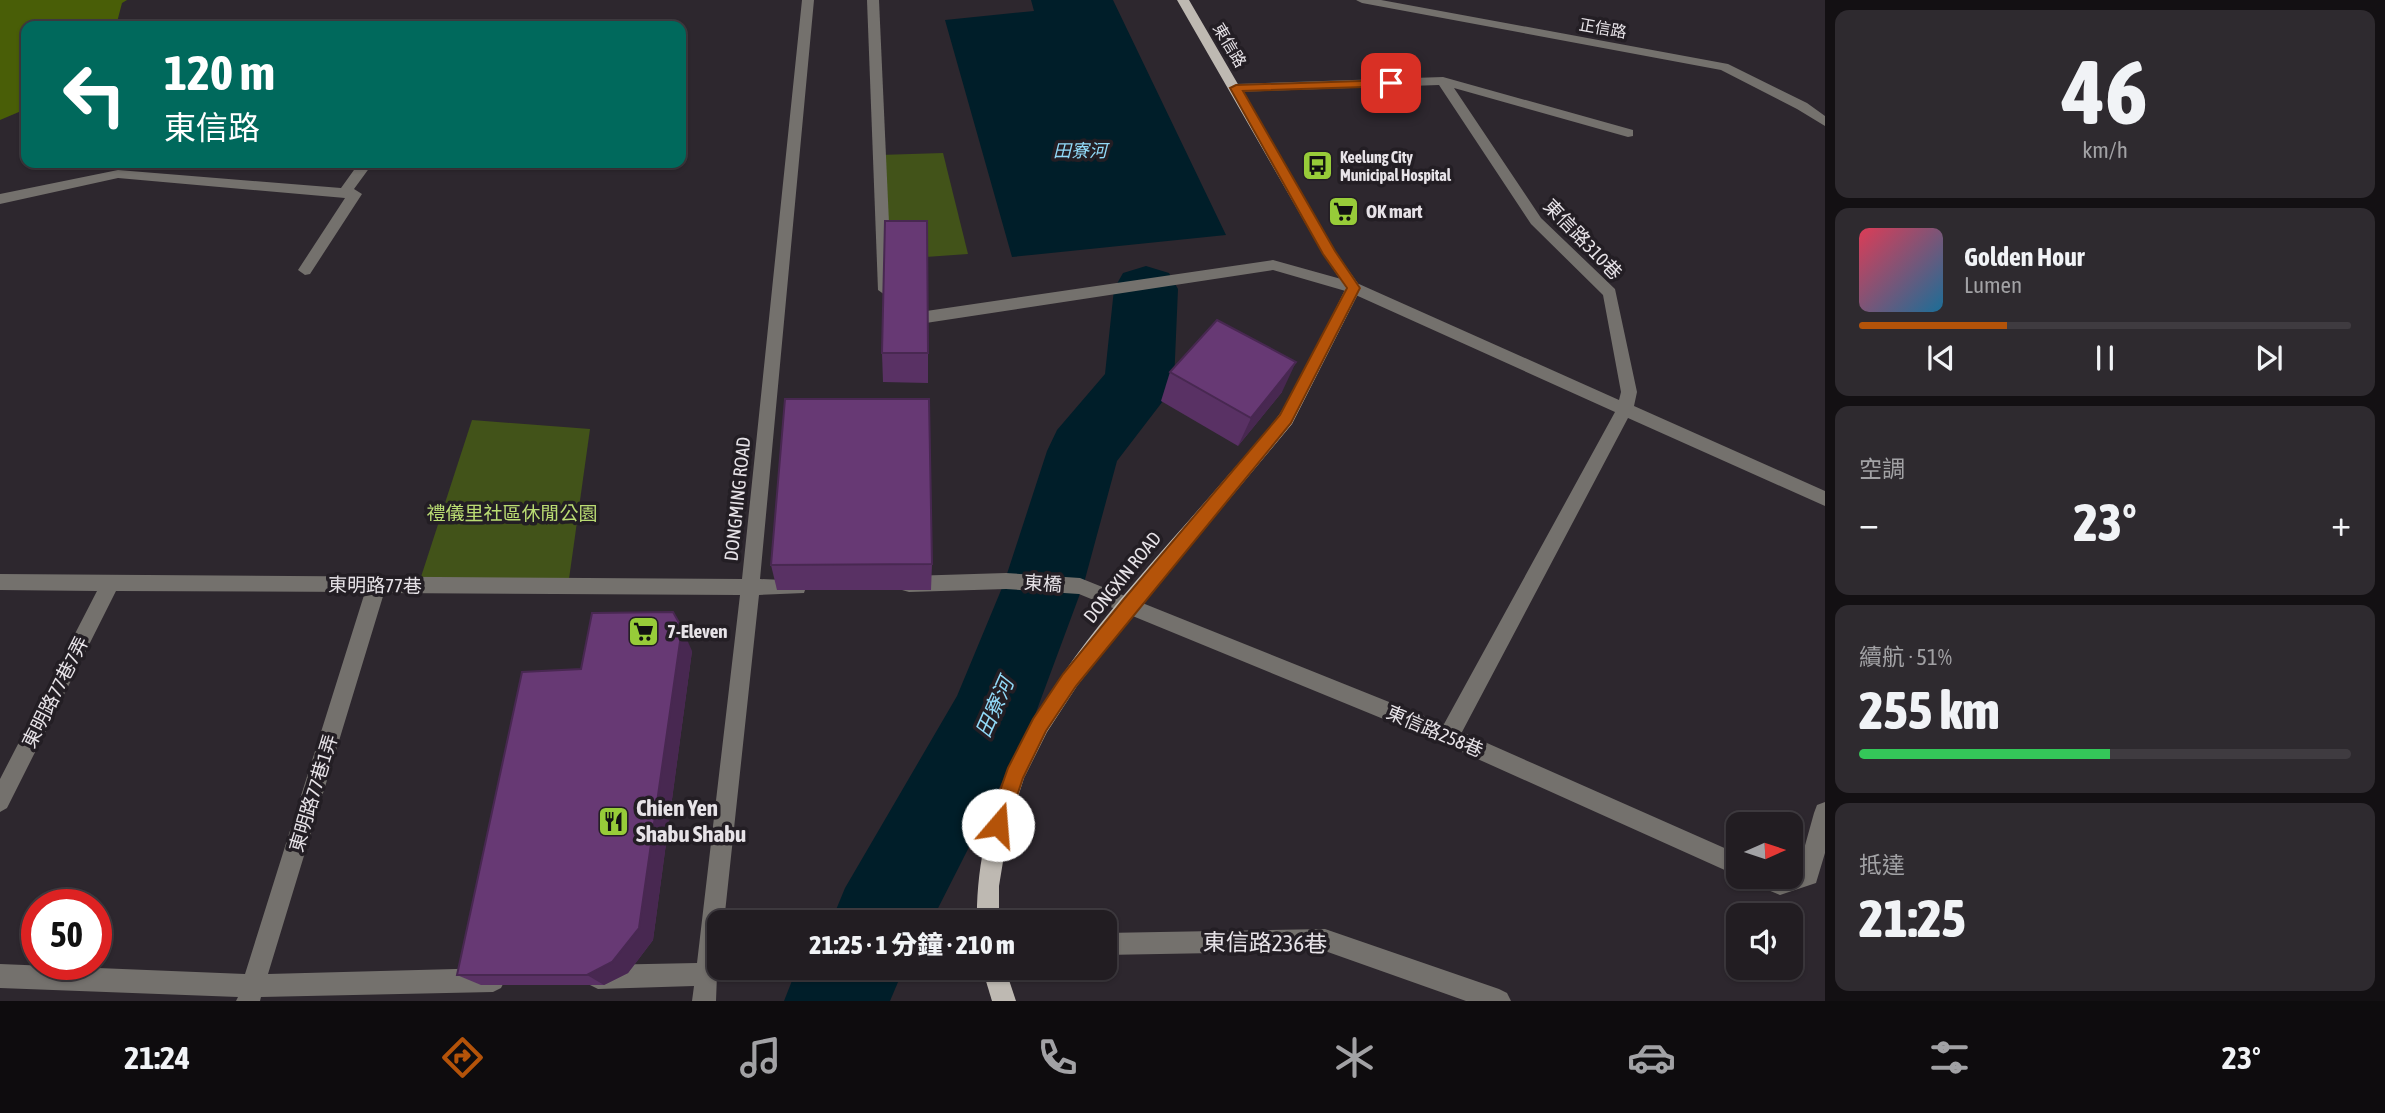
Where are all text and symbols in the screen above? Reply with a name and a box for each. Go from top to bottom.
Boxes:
street label: 正信路 [1578,15,1628,41]
street label: 東信路 [1210,20,1250,70]
text: 46 [2062,39,2148,143]
text: 120 m [164,44,275,100]
icon: left [49,49,140,140]
pin [1361,53,1421,113]
icon: arrive [1372,64,1410,102]
text: 東信路 [164,109,260,146]
text: km/h [2082,137,2128,163]
water label: 田寮河 [1053,140,1110,161]
place label: Keelung City Municipal Hospital [1340,148,1452,184]
bus stop icon: Keelung City Municipal Hospital [1300,149,1334,183]
supermarket icon: OK mart [1326,194,1360,228]
street label: 東信路310巷 [1539,194,1627,284]
place label: OK mart [1366,200,1423,222]
text: Golden Hour [1964,242,2084,272]
text: Lumen [1964,272,2022,298]
icon: previous [1922,339,1960,377]
icon: pause [2086,339,2124,377]
icon: next [2250,339,2288,377]
street label: DONGMING ROAD [720,436,754,562]
text: 空調 [1859,456,1905,482]
text: 23° [2073,492,2137,552]
text: − [1859,501,1879,544]
text: + [2331,501,2351,544]
park label: 禮儀里社區休閒公園 [426,502,598,524]
street label: DONGXIN ROAD [1079,527,1165,627]
street label: 東橋 [1023,571,1063,595]
street label: 東明路77巷 [328,573,422,597]
supermarket icon: 7-Eleven [627,614,661,648]
place label: 7-Eleven [667,620,728,642]
street label: 東明路77巷7弄 [18,633,92,751]
text: 續航 · 51% [1859,644,1952,670]
water label: 田寮河 [970,670,1019,741]
text: 255 km [1859,680,2000,740]
street label: 東信路258巷 [1383,701,1487,761]
street label: 東明路77巷1弄 [285,732,341,854]
position arrow [961,788,1035,862]
place label: Chien Yen Shabu Shabu [636,795,746,847]
restaurant icon: Chien Yen Shabu Shabu [596,804,630,838]
north arrow [1726,812,1802,889]
map controls [1726,812,1803,980]
text: 抵達 [1859,852,1905,878]
text: 21:25 [1859,888,1966,948]
speed limit sign: 50 [21,889,112,980]
button: sound [1726,903,1803,980]
street label: 東信路236巷 [1203,929,1327,957]
text: 21:25 · 1 分鐘 · 210 m [809,930,1015,960]
icon: directions [438,1033,487,1082]
icon: music [736,1033,785,1082]
icon: phone [1033,1033,1082,1082]
icon: climate [1330,1033,1379,1082]
icon: car [1627,1033,1676,1082]
icon: filters [1925,1033,1974,1082]
text: 21:24 [124,1039,190,1076]
text: 23° [2222,1039,2261,1076]

